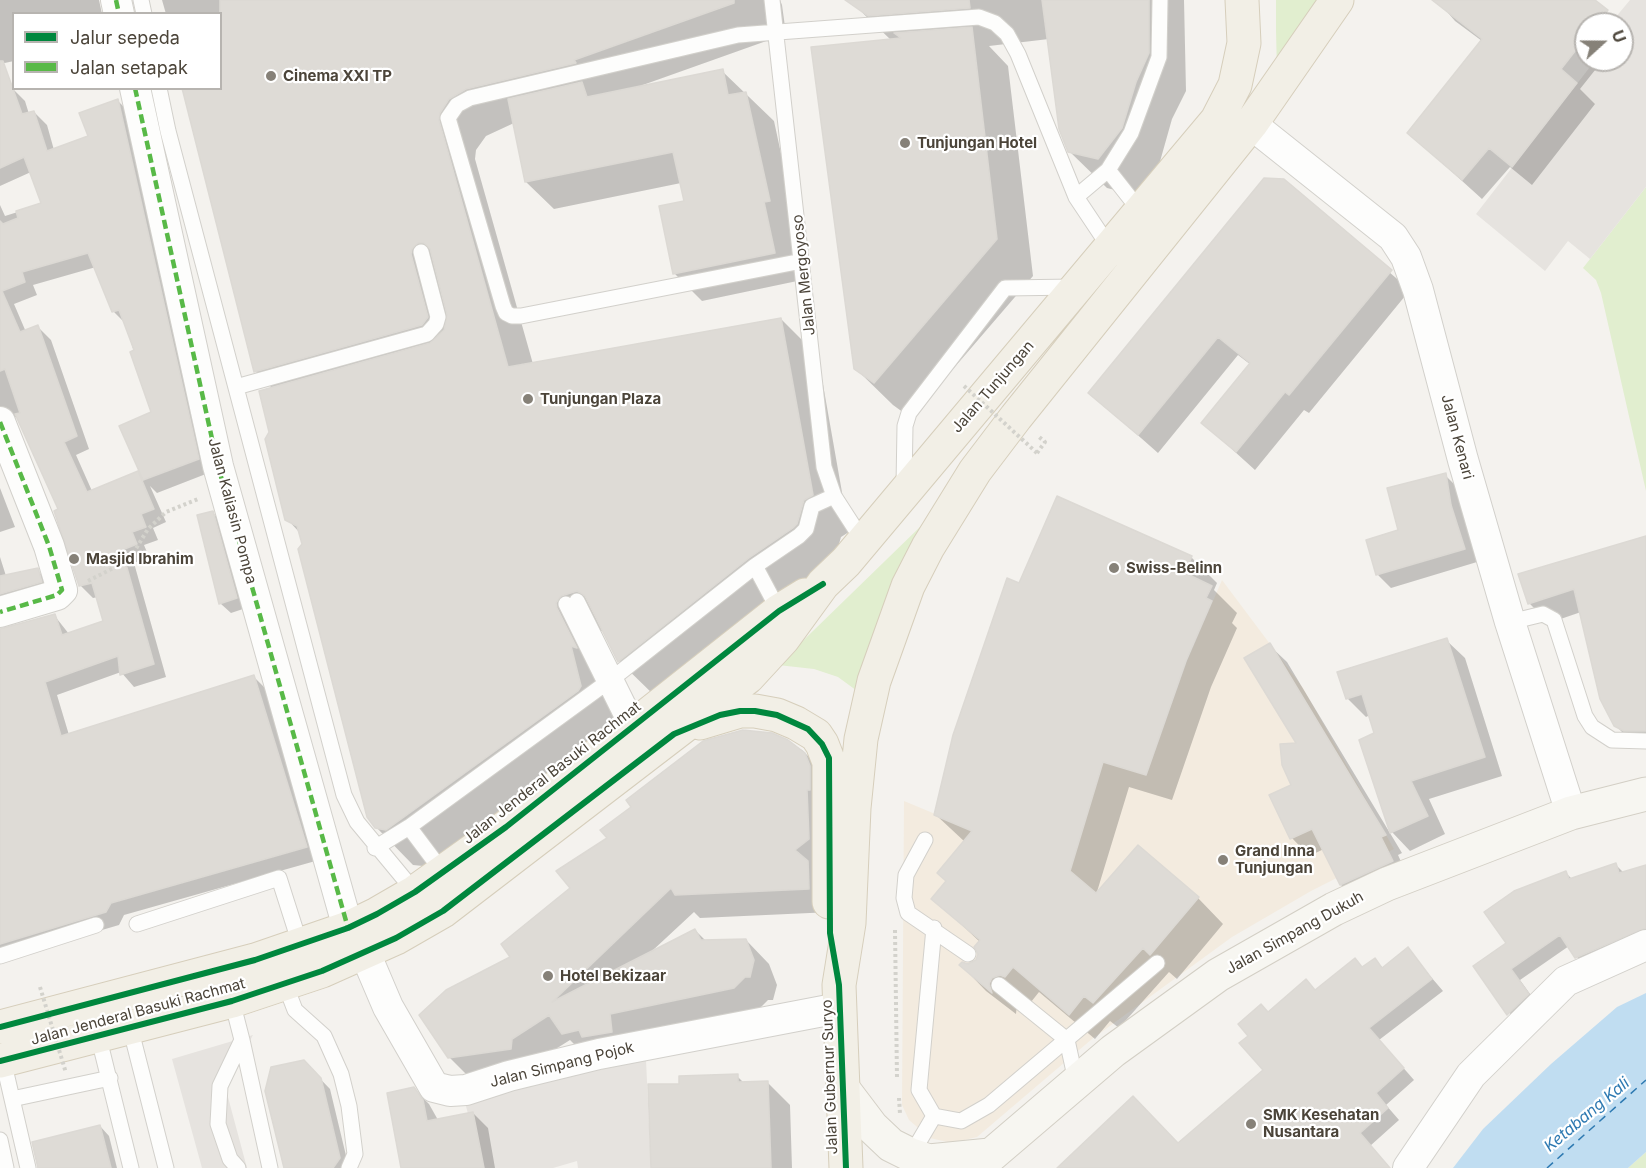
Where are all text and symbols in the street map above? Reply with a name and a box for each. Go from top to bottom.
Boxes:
legend [12,12,222,90]
north arrow [1574,12,1634,72]
text: Jalur sepeda [70,27,180,48]
text: U [1608,27,1630,45]
text: Jalan setapak [70,57,188,78]
place label: Cinema XXI TP [283,67,392,85]
marker: Cinema XXI TP [264,69,278,83]
place label: Tunjungan Hotel [917,134,1037,152]
marker: Tunjungan Hotel [898,136,912,150]
street label: Jalan Mergoyoso [789,214,819,336]
street label: Jalan Tunjungan [948,337,1038,437]
place label: Tunjungan Plaza [540,390,661,408]
marker: Tunjungan Plaza [521,392,535,406]
street label: Jalan Kenari [1437,393,1477,481]
street label: Jalan Kaliasin Pompa [204,436,260,586]
place label: Masjid Ibrahim [86,550,194,568]
marker: Masjid Ibrahim [67,552,81,566]
place label: Swiss-Belinn [1126,559,1222,577]
marker: Swiss-Belinn [1107,561,1121,575]
street label: Jalan Jenderal Basuki Rachmat [459,698,645,848]
place label: Grand Inna Tunjungan [1235,842,1315,877]
marker: Grand Inna Tunjungan [1216,853,1230,867]
street label: Jalan Simpang Dukuh [1223,888,1367,978]
place label: Hotel Bekizaar [560,967,666,985]
marker: Hotel Bekizaar [541,969,555,983]
street label: Jalan Jenderal Basuki Rachmat [29,975,247,1049]
street label: Jalan Gubernur Suryo [818,999,842,1155]
street label: Jalan Simpang Pojok [488,1038,636,1092]
water label: Ketabang Kali [1540,1074,1634,1156]
place label: SMK Kesehatan Nusantara [1263,1106,1379,1141]
marker: SMK Kesehatan Nusantara [1244,1117,1258,1131]

